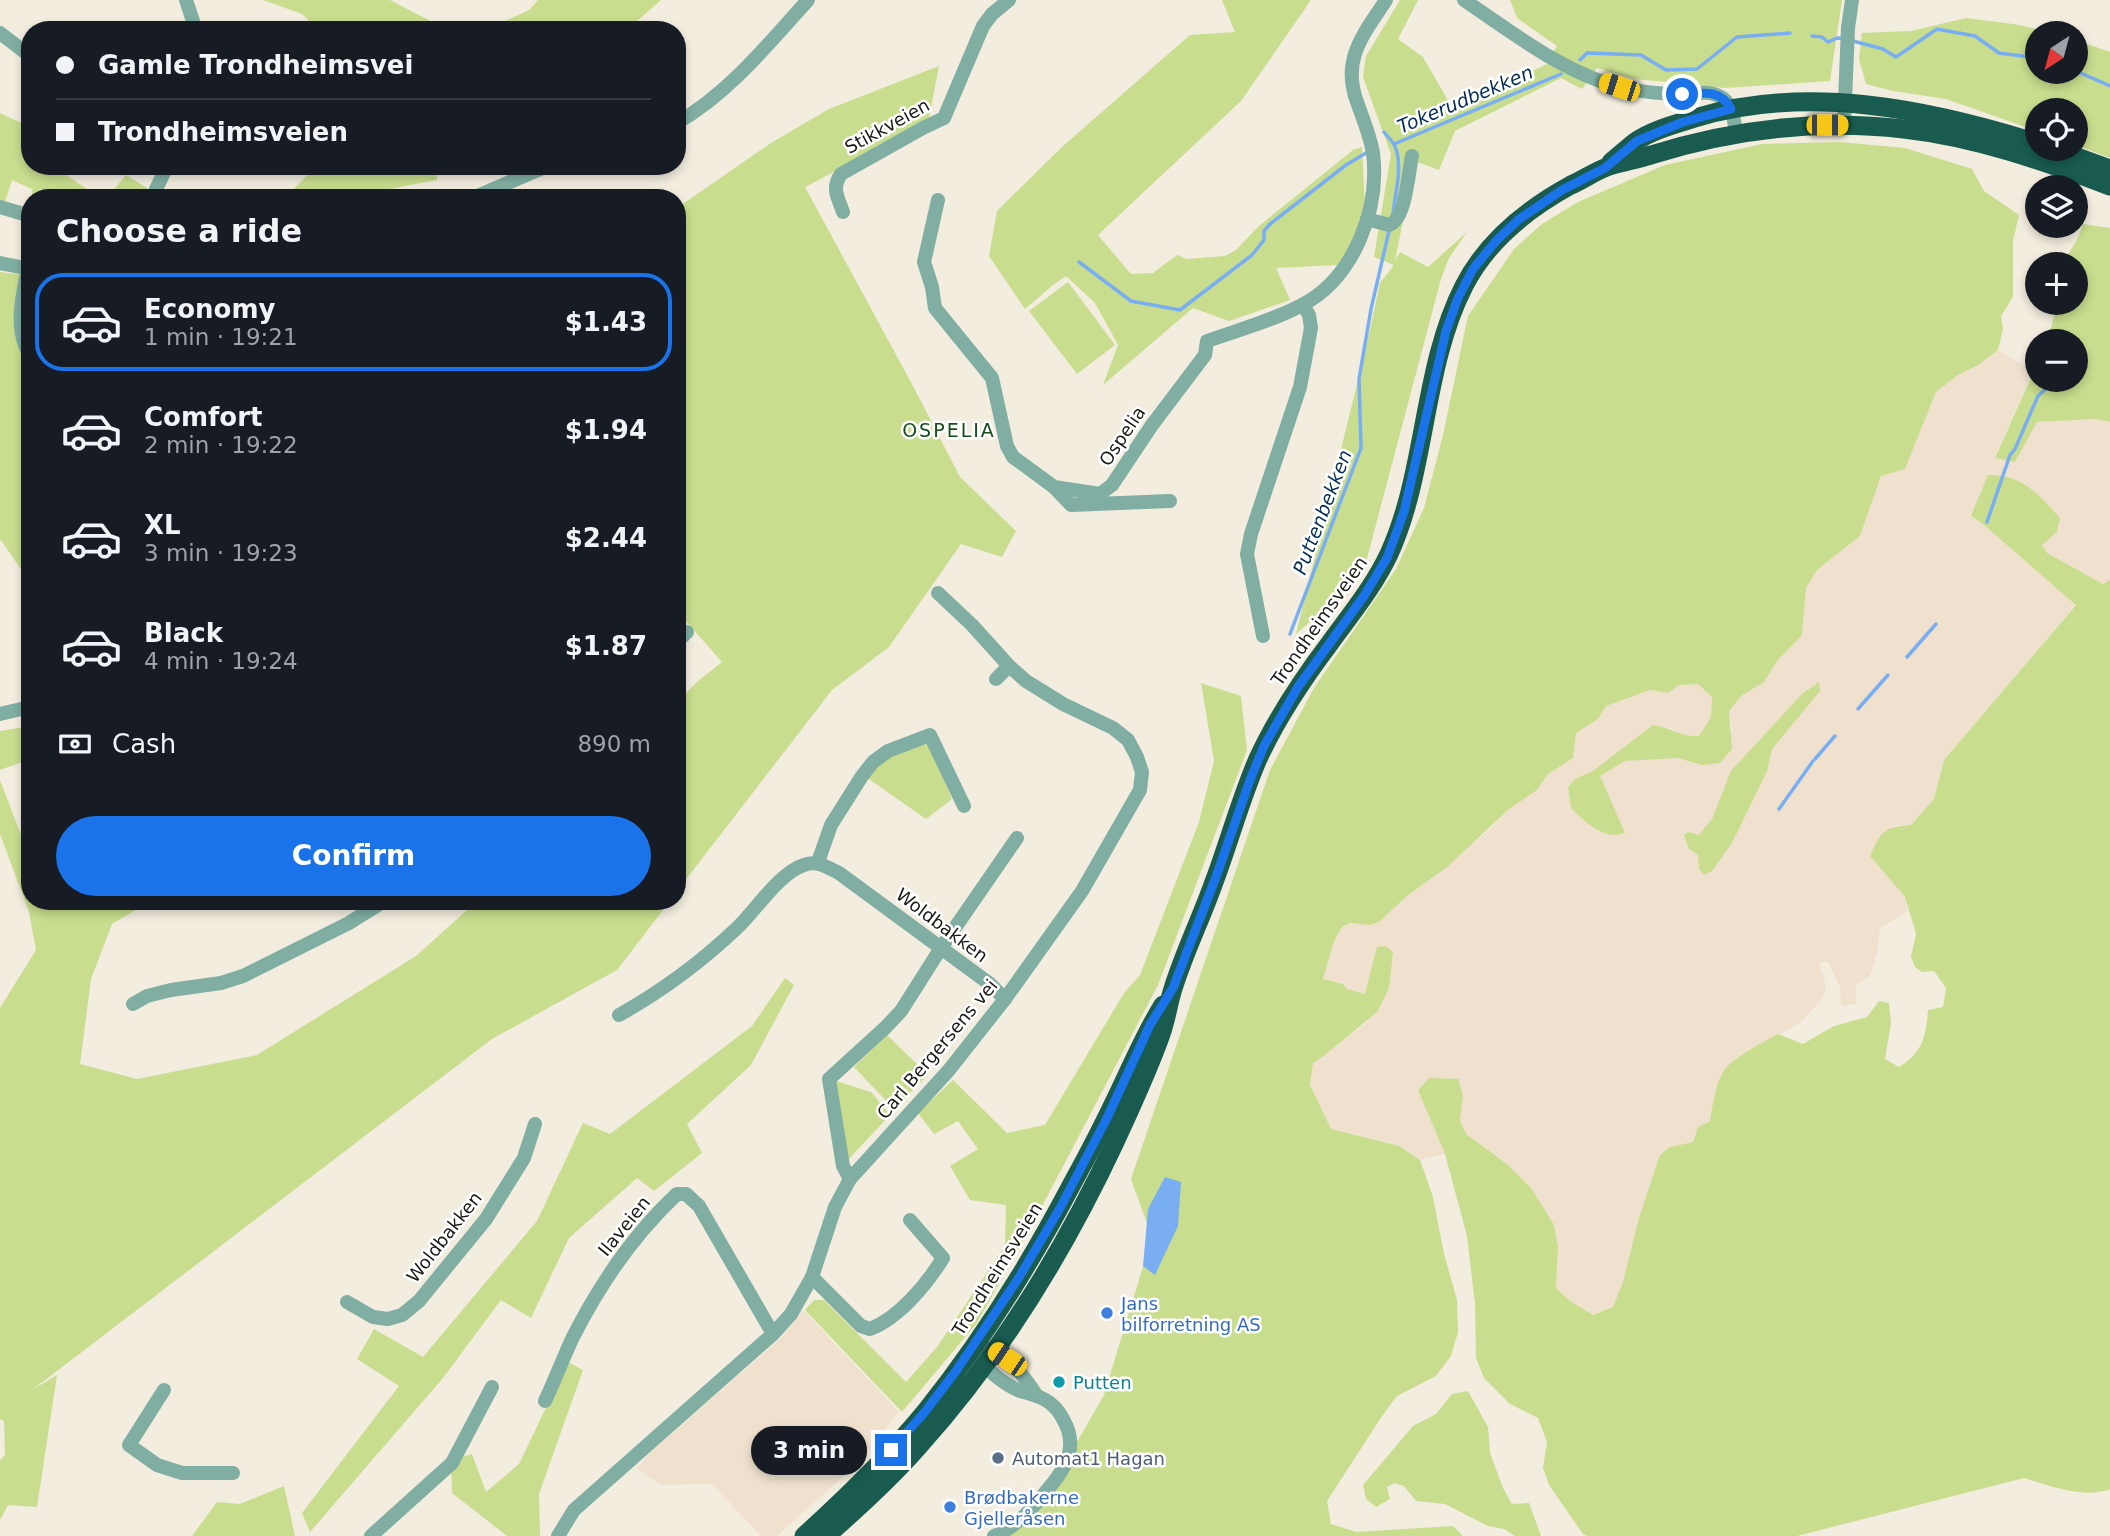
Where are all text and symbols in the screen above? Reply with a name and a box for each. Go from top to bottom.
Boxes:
north arrow [2025,21,2088,84]
map controls [2025,21,2088,392]
text: Gamle Trondheimsvei [98,50,413,80]
water label: Tokerudbekken [1394,61,1536,137]
car [1596,71,1643,103]
route start [1666,78,1698,110]
street label: Stikkveien [841,94,933,158]
button: locate [2025,98,2088,161]
car [1807,115,1849,136]
text: Trondheimsveien [98,117,348,147]
button: layers [2025,175,2088,238]
text: Choose a ride [56,212,302,250]
button: + [2025,252,2088,315]
icon: car [60,291,123,354]
text: Economy [144,294,275,324]
text: $1.43 [565,307,647,337]
text: 1 min · 19:21 [144,324,298,350]
button: − [2025,329,2088,392]
icon: car [60,399,123,462]
text: Comfort [144,402,262,432]
street label: Ospelia [1095,402,1149,470]
text: $1.94 [565,415,647,445]
district label: OSPELIA [902,419,996,441]
text: 2 min · 19:22 [144,432,298,458]
water label: Puttenbekken [1288,447,1356,577]
icon: car [60,507,123,570]
text: XL [144,510,181,540]
text: $2.44 [565,523,647,553]
text: 3 min · 19:23 [144,540,298,566]
street label: Trondheimsveien [1266,552,1371,690]
icon: car [60,615,123,678]
text: Black [144,618,223,648]
text: $1.87 [565,631,647,661]
text: 4 min · 19:24 [144,648,298,674]
icon: cash [56,725,94,763]
text: Cash [112,729,176,759]
text: 890 m [577,731,651,757]
button: Confirm [56,816,651,896]
street label: Woldbakken [892,884,992,966]
street label: Carl Bergersens vei [872,975,1002,1123]
street label: Woldbakken [402,1187,486,1287]
street label: Ilaveien [594,1192,654,1260]
street label: Trondheimsveien [947,1199,1046,1340]
place label: Jans bilforretning AS [1120,1293,1261,1335]
marker: Jans bilforretning AS [1099,1305,1115,1321]
car [984,1339,1031,1379]
place label: Putten [1073,1372,1132,1393]
marker: Putten [1051,1374,1067,1390]
callout: 3 min [751,1426,866,1474]
route end [875,1434,907,1466]
text: 3 min [773,1437,845,1463]
place label: Automat1 Hagan [1012,1448,1165,1469]
marker: Automat1 Hagan [990,1450,1006,1466]
place label: Brødbakerne Gjelleråsen [964,1487,1079,1529]
marker: Brødbakerne Gjelleråsen [942,1499,958,1515]

